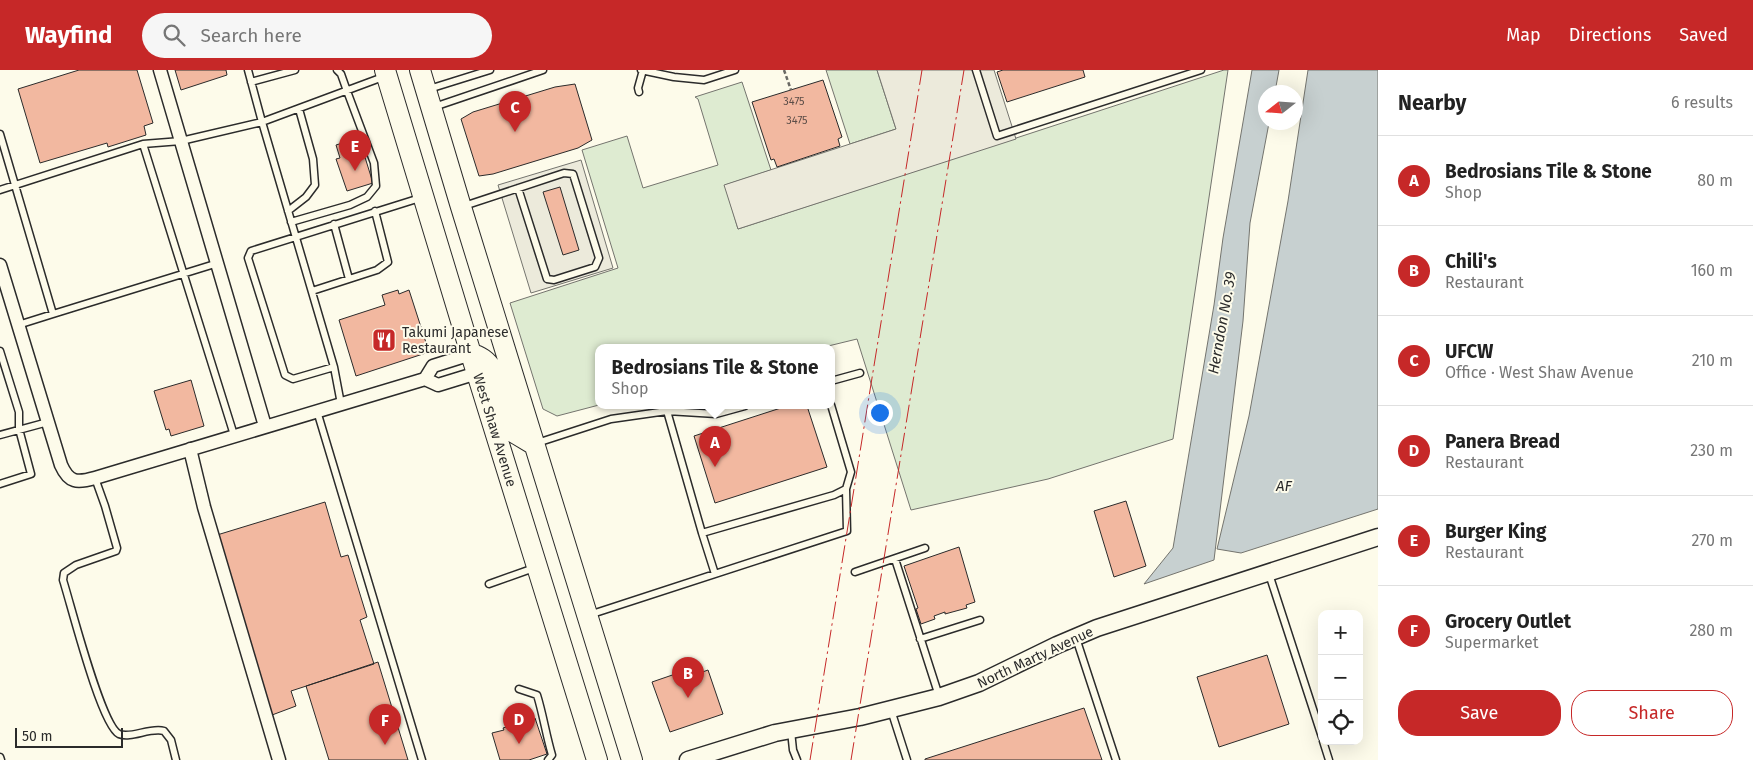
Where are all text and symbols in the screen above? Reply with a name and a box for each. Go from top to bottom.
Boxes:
search box [142,13,492,58]
text: Wayfind [25,21,112,49]
icon: search [160,21,188,49]
text: Search here [200,24,302,47]
text: Map [1506,24,1541,46]
text: Directions [1569,24,1651,46]
text: Saved [1679,24,1728,46]
north arrow [1258,85,1303,130]
text: Nearby [1398,90,1466,116]
pin: C [499,91,531,132]
text: 6 results [1671,93,1733,112]
house number: 3475 [783,95,805,108]
house number: 3475 [786,114,808,127]
pin: E [339,130,371,171]
text: Bedrosians Tile & Stone [1445,160,1652,183]
text: A [1409,171,1419,190]
text: 80 m [1697,171,1733,190]
text: Shop [1445,183,1482,202]
text: Chili's [1445,250,1497,273]
text: B [1409,261,1419,280]
text: 160 m [1691,261,1733,280]
water label: Herndon No. 39 [1204,270,1240,376]
text: Restaurant [1445,273,1524,292]
place label: Takumi Japanese Restaurant [402,324,509,357]
restaurant icon: Takumi Japanese Restaurant [371,327,397,353]
text: UFCW [1445,340,1493,363]
popup [595,344,835,409]
text: C [1409,351,1419,370]
text: 210 m [1692,351,1733,370]
text: Bedrosians Tile & Stone [612,356,818,379]
text: Office · West Shaw Avenue [1445,363,1634,382]
street label: West Shaw Avenue [469,371,520,489]
text: Shop [612,379,649,398]
your location [867,400,893,426]
pin: A [699,426,731,467]
text: Panera Bread [1445,430,1560,453]
text: D [1409,441,1419,460]
text: 230 m [1690,441,1733,460]
text: Restaurant [1445,453,1524,472]
water label: AF [1275,477,1293,495]
text: Burger King [1445,520,1546,543]
text: E [1410,531,1418,550]
text: 270 m [1691,531,1733,550]
text: Restaurant [1445,543,1524,562]
map controls [1318,610,1363,745]
button: + [1318,610,1363,655]
text: Grocery Outlet [1445,610,1571,633]
text: F [1410,621,1418,640]
text: 280 m [1689,621,1733,640]
street label: North Marty Avenue [974,623,1096,692]
text: Supermarket [1445,633,1539,652]
button: − [1318,655,1363,700]
pin: B [672,657,704,698]
button: Save [1398,690,1561,736]
button: Share [1571,690,1733,736]
button: locate [1318,700,1363,745]
pin: D [503,703,535,744]
pin: F [369,704,401,745]
scale bar [15,725,122,748]
text: 50 m [22,728,53,745]

